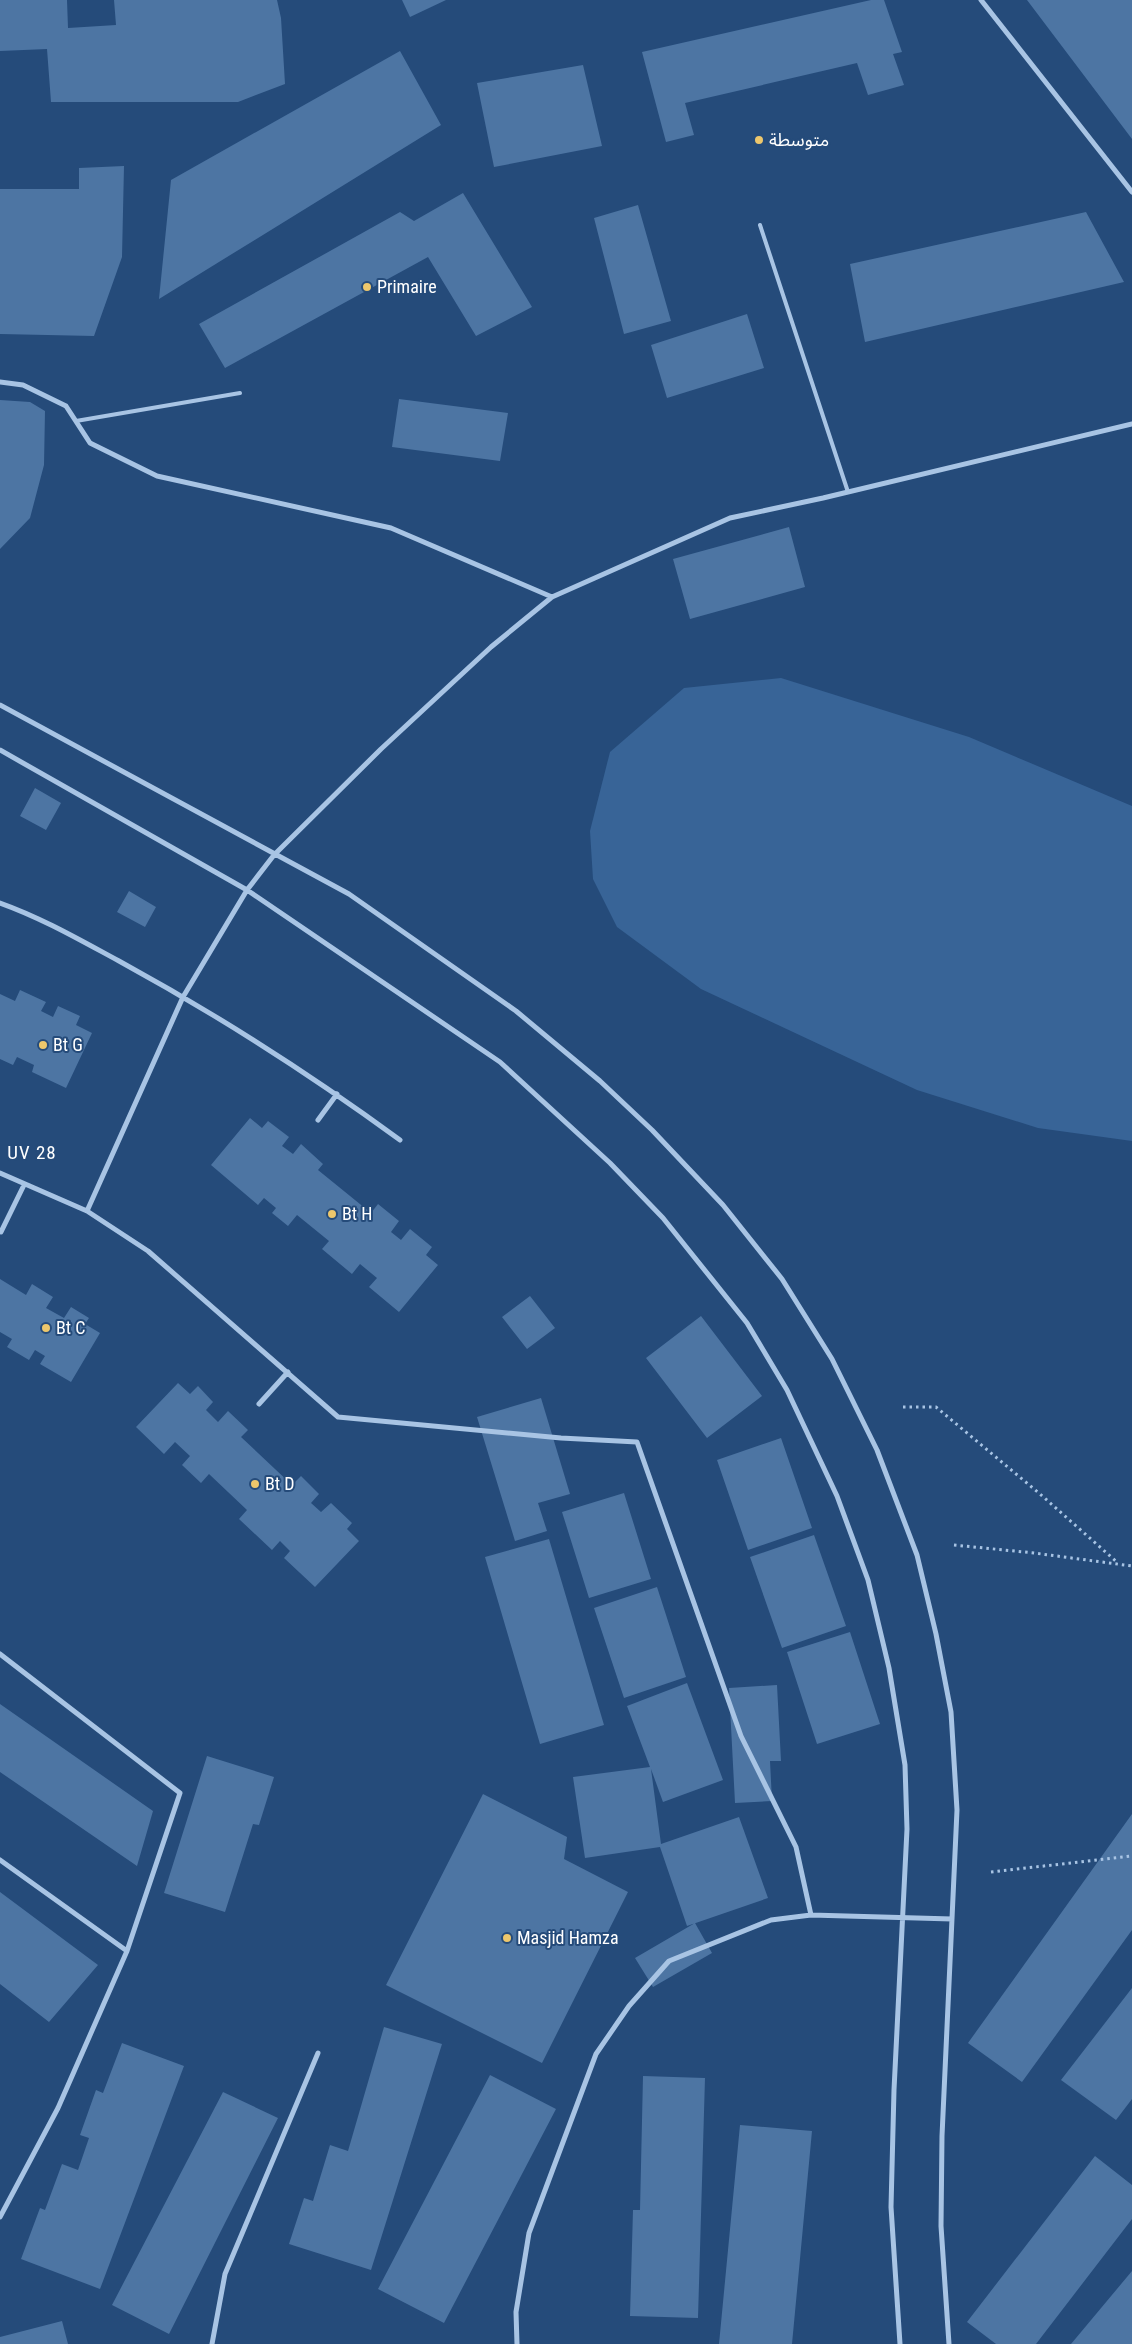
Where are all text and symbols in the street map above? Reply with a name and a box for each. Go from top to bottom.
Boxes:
place label: متوسطة [769,129,829,151]
marker: متوسطة [753,134,765,146]
place label: Primaire [377,276,437,297]
marker: Primaire [361,281,373,293]
place label: Bt G [53,1034,83,1055]
marker: Bt G [37,1039,49,1051]
district label: UV 28 [7,1141,57,1164]
place label: Bt H [342,1203,372,1224]
marker: Bt H [326,1208,338,1220]
place label: Bt C [56,1317,86,1338]
marker: Bt C [40,1322,52,1334]
place label: Bt D [265,1473,295,1494]
marker: Bt D [249,1478,261,1490]
place label: Masjid Hamza [517,1927,619,1948]
marker: Masjid Hamza [501,1932,513,1944]

